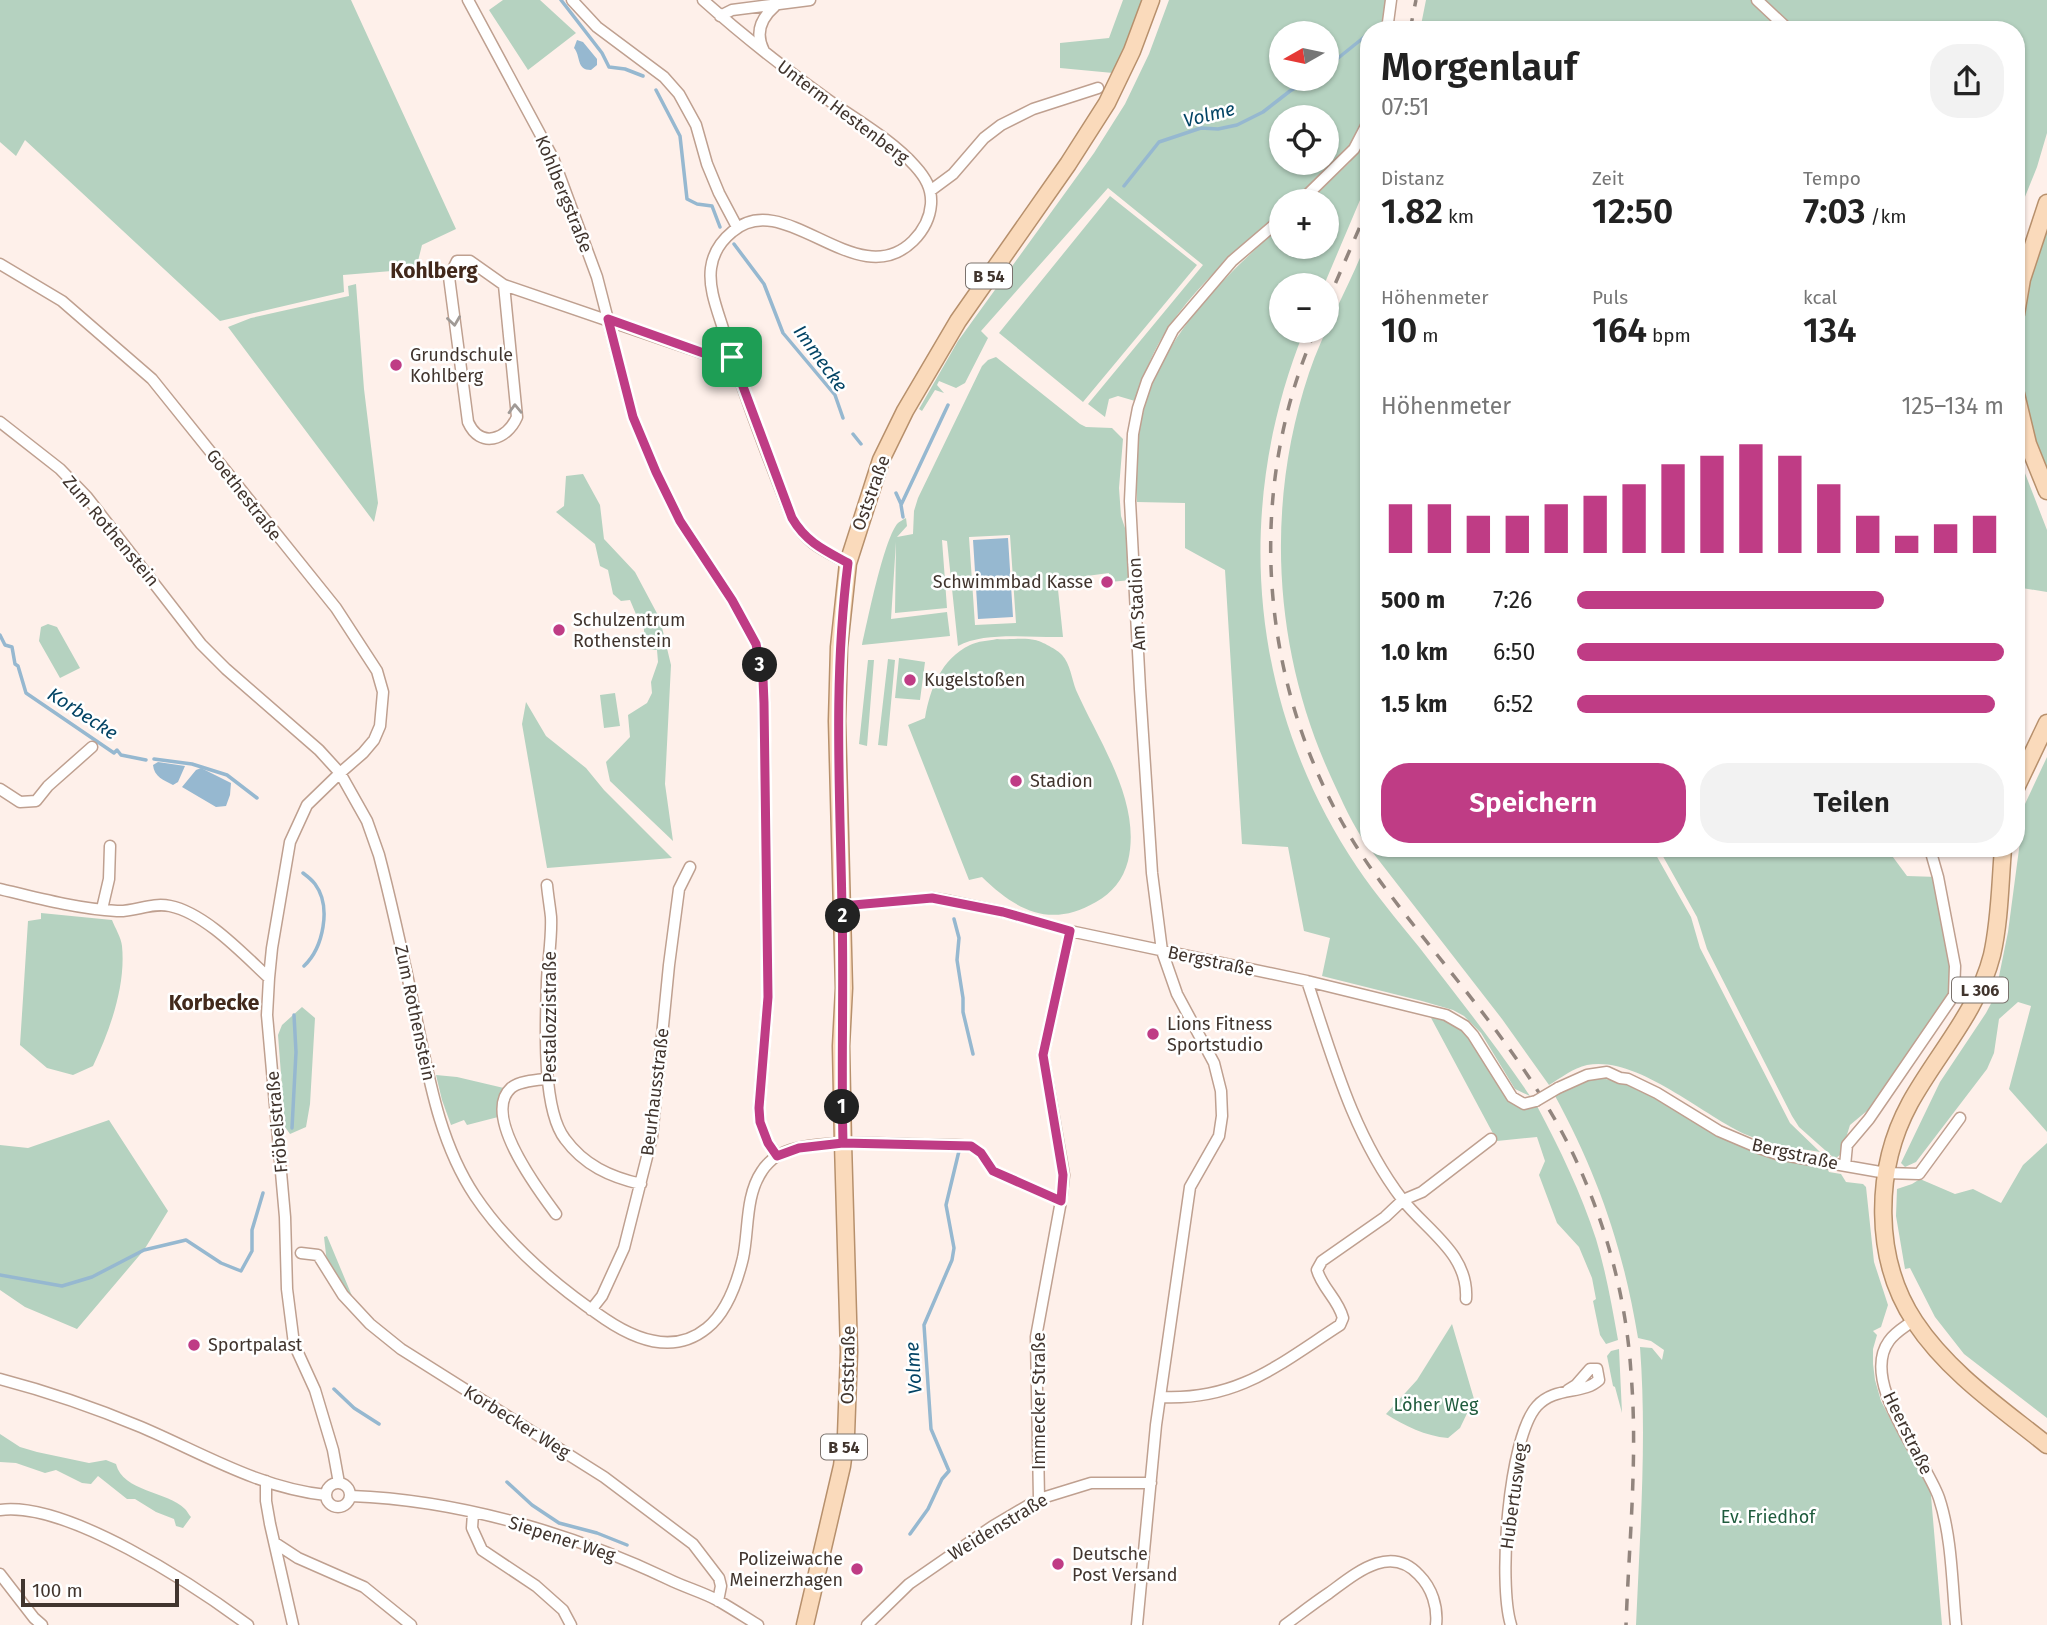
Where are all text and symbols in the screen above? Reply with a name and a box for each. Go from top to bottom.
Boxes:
north arrow [1269,21,1339,91]
map controls [1269,21,1339,343]
text: Morgenlauf [1381,44,1577,90]
button: share [1930,44,2004,118]
street label: Unterm Hestenberg [773,55,914,169]
text: 07:51 [1381,93,1430,121]
water label: Volme [1181,97,1237,132]
button: locate [1269,105,1339,175]
street label: Kohlbergstraße [530,132,598,256]
text: Distanz [1381,167,1444,190]
text: Zeit [1592,167,1624,190]
text: Tempo [1803,167,1861,190]
button: + [1269,189,1339,259]
text: 1.82 [1381,190,1443,232]
text: 12:50 [1592,190,1673,232]
text: 7:03 [1803,190,1866,232]
text: km [1443,205,1474,228]
text: /km [1866,205,1906,228]
district label: Kohlberg [390,258,478,284]
road number: B 54 [966,264,1012,288]
button: − [1269,273,1339,343]
text: Höhenmeter [1381,286,1489,309]
text: Puls [1592,286,1628,309]
text: kcal [1803,286,1837,309]
text: 10 [1381,309,1417,351]
text: 164 [1592,309,1647,351]
text: 134 [1803,309,1856,351]
one-way arrow [446,316,461,327]
water label: Immecke [789,321,853,396]
text: m [1417,324,1439,347]
text: bpm [1647,324,1691,347]
pin [702,327,762,387]
icon: arrive [713,338,751,376]
place label: Grundschule Kohlberg [410,344,513,387]
marker: Grundschule Kohlberg [388,357,404,373]
text: Höhenmeter [1381,392,1511,420]
text: 125–134 m [1901,392,2004,420]
one-way arrow [507,403,523,414]
street label: Goethestraße [201,445,287,545]
street label: Oststraße [847,452,895,534]
street label: Zum Rothenstein [58,471,164,591]
street label: Am Stadion [1124,557,1150,651]
place label: Schwimmbad Kasse [933,571,1093,593]
marker: Schwimmbad Kasse [1099,574,1115,590]
text: 500 m [1381,586,1445,614]
text: 7:26 [1493,586,1532,614]
place label: Schulzentrum Rothenstein [573,609,685,652]
marker: Schulzentrum Rothenstein [551,622,567,638]
text: 1.0 km [1381,638,1448,666]
text: 6:50 [1493,638,1535,666]
pin: 3 [742,648,778,682]
text: 3 [755,653,764,676]
place label: Kugelstoßen [924,669,1025,691]
marker: Kugelstoßen [902,672,918,688]
water label: Korbecke [43,682,122,745]
text: 1.5 km [1381,690,1447,718]
text: 6:52 [1493,690,1534,718]
button: Speichern [1381,763,1686,843]
button: Teilen [1700,763,2004,843]
place label: Stadion [1030,770,1093,792]
marker: Stadion [1008,773,1024,789]
pin: 2 [826,898,860,934]
text: 2 [838,904,847,927]
street label: Bergstraße [1166,941,1256,981]
street label: Zum Rothenstein [390,943,440,1083]
street label: Pestalozzistraße [539,951,561,1083]
road number: L 306 [1952,978,2008,1002]
district label: Korbecke [169,990,260,1016]
place label: Lions Fitness Sportstudio [1167,1013,1272,1056]
marker: Lions Fitness Sportstudio [1145,1026,1161,1042]
street label: Beurhausstraße [636,1027,674,1157]
street label: Fröbelstraße [262,1070,292,1174]
pin: 1 [824,1090,860,1124]
text: 1 [837,1095,846,1118]
street label: Bergstraße [1750,1133,1840,1175]
street label: Oststraße [836,1325,860,1405]
street label: Immecker Straße [1028,1332,1050,1470]
place label: Sportpalast [208,1334,303,1356]
marker: Sportpalast [186,1337,202,1353]
water label: Volme [900,1341,927,1395]
street label: Korbecker Weg [460,1381,575,1464]
street label: Heerstraße [1878,1388,1938,1478]
park label: Löher Weg [1394,1394,1479,1416]
road number: B 54 [821,1434,867,1460]
street label: Hubertusweg [1496,1441,1532,1551]
street label: Weidenstraße [944,1489,1052,1565]
park label: Ev. Friedhof [1721,1506,1817,1528]
street label: Siepener Weg [506,1511,619,1567]
place label: Deutsche Post Versand [1072,1543,1177,1586]
place label: Polizeiwache Meinerzhagen [730,1548,843,1591]
marker: Deutsche Post Versand [1050,1556,1066,1572]
marker: Polizeiwache Meinerzhagen [849,1561,865,1577]
scale bar [21,1576,178,1608]
text: 100 m [32,1579,83,1602]

